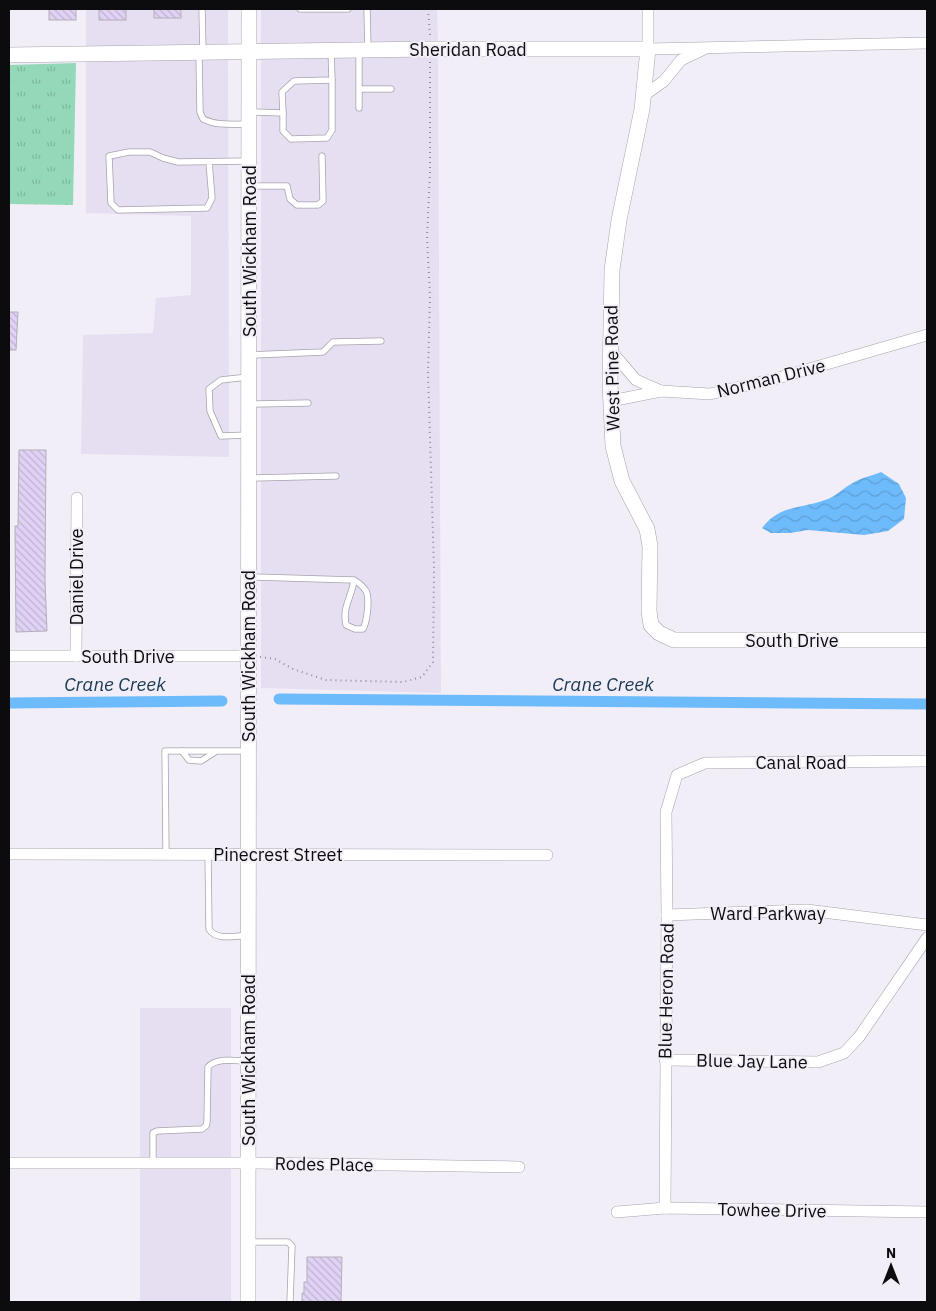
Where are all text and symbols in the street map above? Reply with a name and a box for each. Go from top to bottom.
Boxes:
street label: Sheridan Road [409,38,527,61]
street label: South Wickham Road [238,165,261,337]
street label: West Pine Road [599,305,625,431]
street label: Norman Drive [714,353,828,403]
street label: Daniel Drive [65,528,88,626]
street label: South Wickham Road [237,570,260,742]
street label: South Drive [745,629,839,652]
street label: South Drive [81,645,175,668]
water label: Crane Creek [64,672,167,696]
water label: Crane Creek [552,672,655,696]
street label: Canal Road [755,751,847,774]
street label: Pinecrest Street [213,843,343,866]
street label: Ward Parkway [710,902,826,925]
street label: Blue Heron Road [653,923,679,1059]
street label: South Wickham Road [237,974,260,1146]
street label: Blue Jay Lane [696,1049,808,1073]
street label: Rodes Place [274,1152,374,1176]
street label: Towhee Drive [717,1198,827,1222]
north arrow [866,1241,916,1291]
text: N [886,1244,896,1262]

